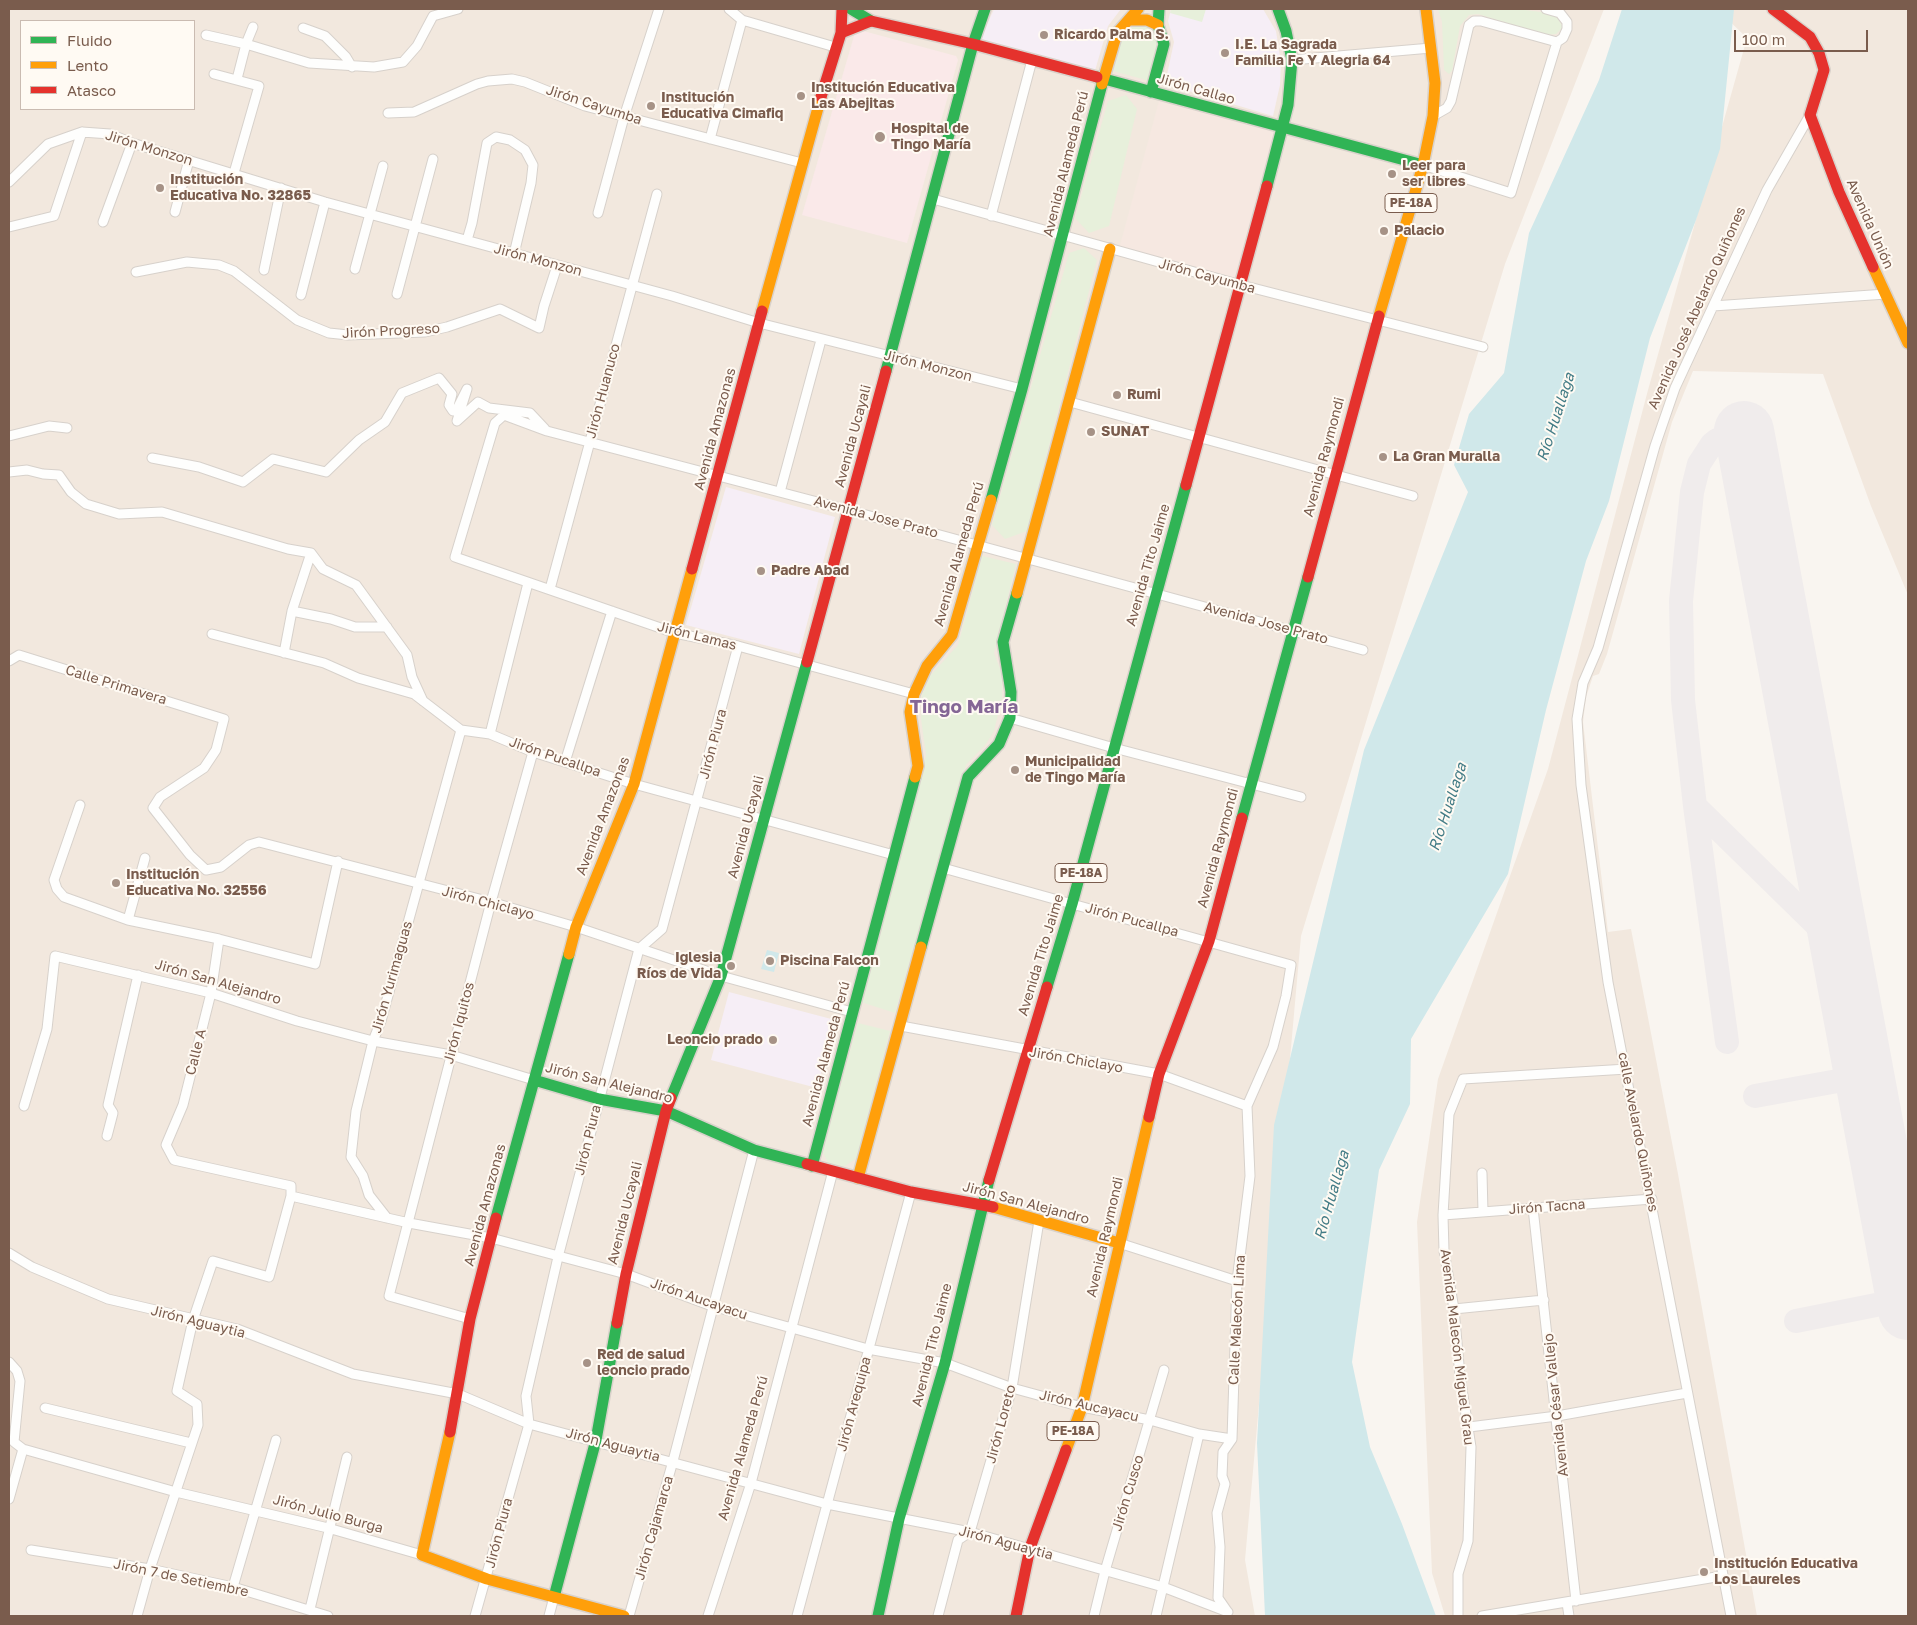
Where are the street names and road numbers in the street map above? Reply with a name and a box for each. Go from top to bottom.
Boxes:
street label: Jirón Callao [1155,70,1237,108]
street label: Jirón Cayumba [544,82,644,128]
street label: Avenida Alameda Perú [1040,89,1092,239]
street label: Jirón Monzon [103,127,195,169]
street label: Avenida Unión [1843,177,1897,271]
road number: PE-18A [1385,194,1437,212]
street label: Avenida José Abelardo Quiñones [1645,204,1749,412]
street label: Jirón Monzon [492,240,584,280]
street label: Jirón Cayumba [1157,255,1257,297]
street label: Jirón Progreso [342,320,440,342]
street label: Jirón Huanuco [582,342,624,440]
street label: Jirón Monzon [882,347,974,385]
street label: Avenida Amazonas [691,366,739,492]
street label: Avenida Ucayali [831,383,875,489]
street label: Avenida Raymondi [1300,395,1348,519]
street label: Avenida Alameda Perú [930,480,988,628]
street label: Avenida Jose Prato [812,492,940,542]
street label: Avenida Tito Jaime [1122,502,1174,628]
street label: Avenida Jose Prato [1202,598,1330,648]
street label: Jirón Lamas [656,618,738,654]
street label: Calle Primavera [63,662,169,708]
street label: Jirón Piura [696,707,730,781]
street label: Jirón Pucallpa [507,733,603,781]
street label: Avenida Amazonas [573,754,633,878]
street label: Avenida Ucayali [724,774,768,880]
street label: Avenida Raymondi [1194,786,1242,910]
road number: PE-18A [1055,864,1107,882]
street label: Jirón Chiclayo [440,883,536,923]
street label: Avenida Tito Jaime [1014,892,1068,1018]
street label: Jirón Pucallpa [1083,899,1181,941]
street label: Jirón Yurimaguas [368,919,416,1035]
street label: Jirón San Alejandro [153,956,283,1008]
street label: Jirón Iquitos [440,980,478,1066]
street label: Avenida Alameda Perú [799,980,853,1128]
street label: Calle A [182,1027,210,1077]
street label: Jirón Chiclayo [1028,1043,1124,1077]
street label: calle Avelardo Quiñones [1614,1051,1662,1213]
street label: Jirón San Alejandro [544,1059,674,1107]
street label: Jirón Piura [571,1103,605,1177]
street label: Avenida Amazonas [461,1142,509,1268]
street label: Avenida Ucayali [604,1160,646,1266]
street label: Avenida Raymondi [1083,1175,1127,1299]
street label: Jirón San Alejandro [961,1178,1091,1228]
street label: Jirón Tacna [1508,1196,1586,1218]
street label: Avenida Malecón Miguel Grau [1437,1248,1477,1446]
street label: Calle Malecón Lima [1225,1254,1249,1386]
street label: Jirón Aucayacu [648,1275,750,1323]
street label: Avenida Tito Jaime [909,1282,955,1408]
street label: Jirón Aguaytia [149,1302,247,1342]
street label: Avenida César Vallejo [1540,1332,1572,1478]
street label: Jirón Arequipa [833,1355,875,1453]
street label: Avenida Alameda Perú [714,1374,772,1522]
street label: Jirón Loreto [982,1383,1020,1465]
street label: Jirón Aucayacu [1038,1386,1140,1426]
road number: PE-18A [1047,1422,1099,1440]
street label: Jirón Aguaytia [564,1424,662,1466]
street label: Jirón Cusco [1108,1453,1148,1533]
street label: Jirón Cajamarca [631,1474,677,1582]
street label: Jirón Julio Burga [271,1491,385,1537]
street label: Jirón Piura [482,1496,516,1570]
street label: Jirón Aguaytia [957,1522,1055,1564]
street label: Jirón 7 de Setiembre [112,1555,250,1601]

